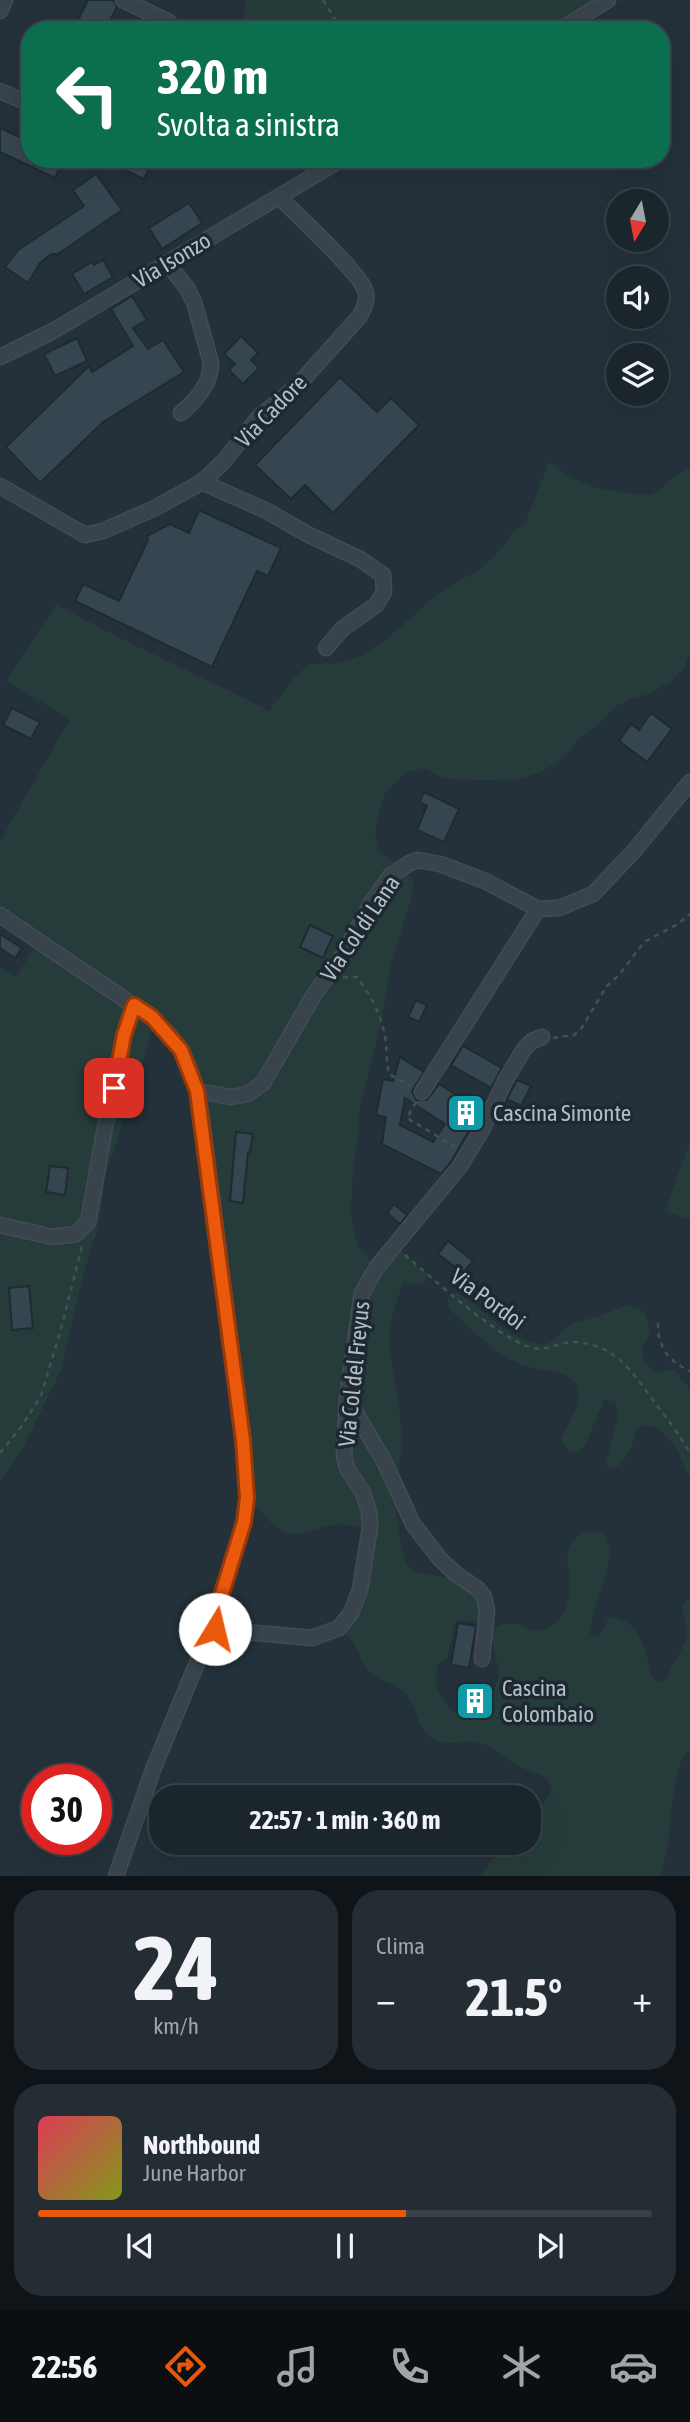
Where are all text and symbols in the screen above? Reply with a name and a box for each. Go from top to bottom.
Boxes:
text: 320 m [157,48,268,104]
icon: left [42,49,133,140]
text: Svolta a sinistra [157,106,340,143]
north arrow [606,189,668,252]
map controls [606,189,669,406]
street label: Via Isonzo [129,227,215,293]
button: sound [606,266,669,329]
button: layers [606,343,669,406]
street label: Via Cadore [230,369,312,453]
street label: Via Col di Lana [315,870,405,986]
pin [84,1058,144,1118]
icon: arrive [95,1069,133,1107]
building icon: Cascina Simonte [445,1092,487,1134]
place label: Cascina Simonte [493,1100,631,1126]
street label: Via Pordoi [446,1263,530,1335]
street label: Via Col del Freyus [333,1300,375,1448]
position arrow [178,1592,252,1666]
place label: Cascina Colombaio [502,1675,594,1727]
building icon: Cascina Colombaio [454,1680,496,1722]
speed limit sign: 30 [21,1764,112,1855]
text: 22:57 · 1 min · 360 m [250,1805,440,1835]
text: 24 [133,1915,219,2019]
text: Clima [376,1933,425,1959]
text: 21.5° [466,1967,562,2027]
text: − [376,1977,396,2020]
text: + [632,1977,652,2020]
text: km/h [153,2013,199,2039]
text: Northbound [143,2130,260,2160]
text: June Harbor [143,2160,246,2186]
icon: previous [121,2227,159,2265]
icon: pause [326,2227,364,2265]
icon: next [531,2227,569,2265]
icon: directions [161,2342,210,2391]
icon: music [273,2342,322,2391]
icon: phone [385,2342,434,2391]
icon: climate [497,2342,546,2391]
icon: car [609,2342,658,2391]
text: 22:56 [32,2348,97,2385]

